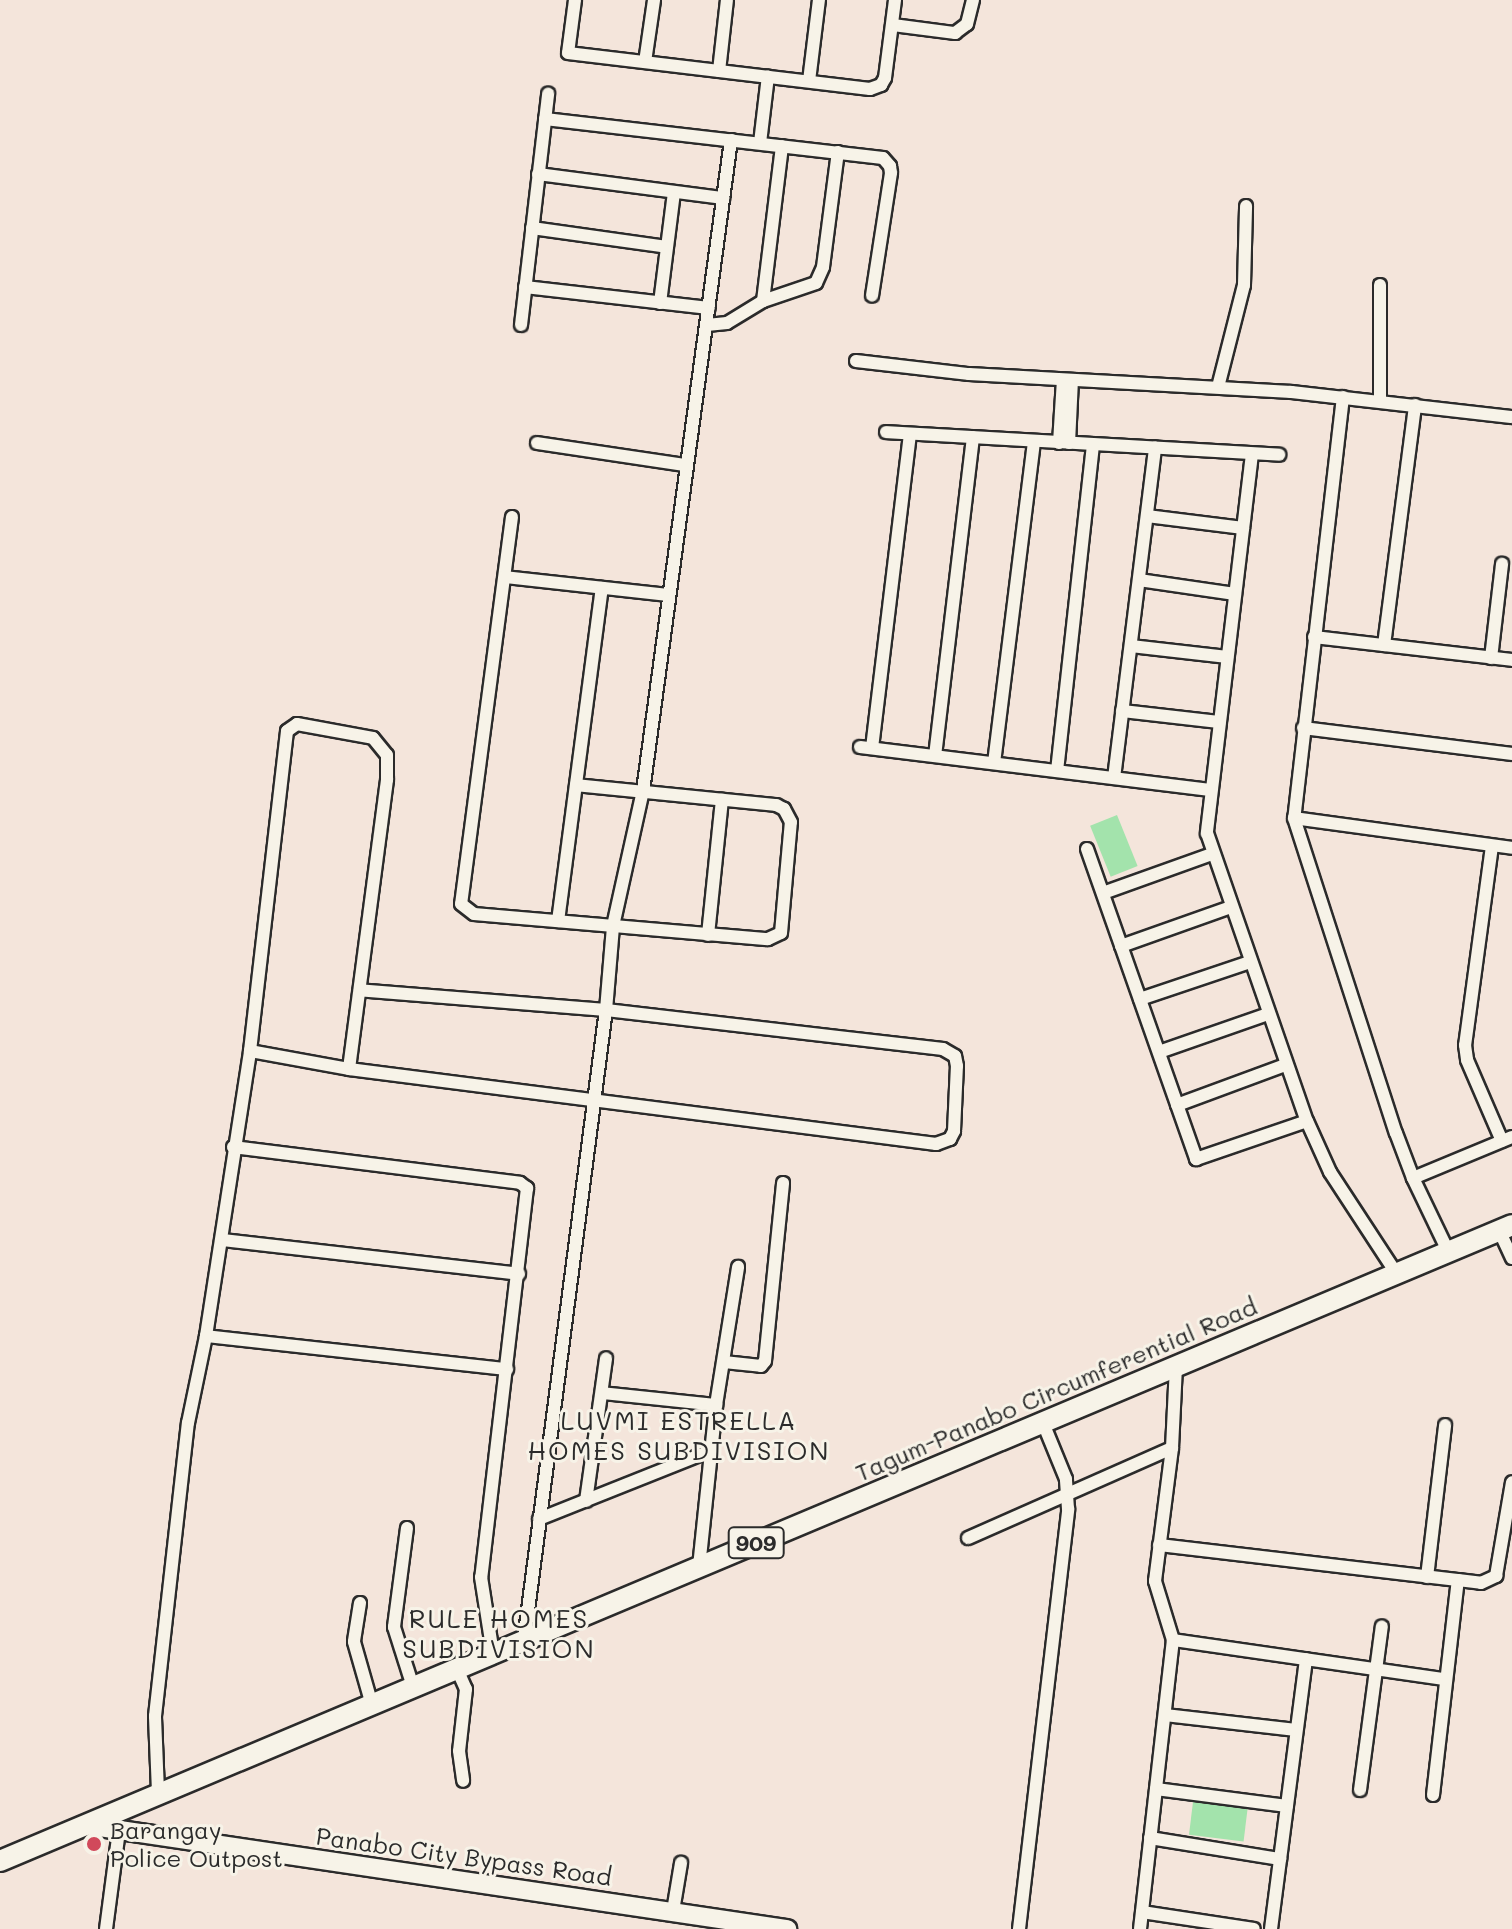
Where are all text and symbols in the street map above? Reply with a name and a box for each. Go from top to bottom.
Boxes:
street label: Tagum-Panabo Circumferential Road [851,1291,1261,1487]
district label: LUVMI ESTRELLA HOMES SUBDIVISION [528,1405,830,1466]
road number: 909 [726,1525,786,1561]
district label: RULE HOMES SUBDIVISION [402,1603,596,1664]
place label: Barangay Police Outpost [110,1816,283,1872]
street label: Panabo City Bypass Road [314,1821,614,1891]
marker: Barangay Police Outpost [85,1835,103,1853]

